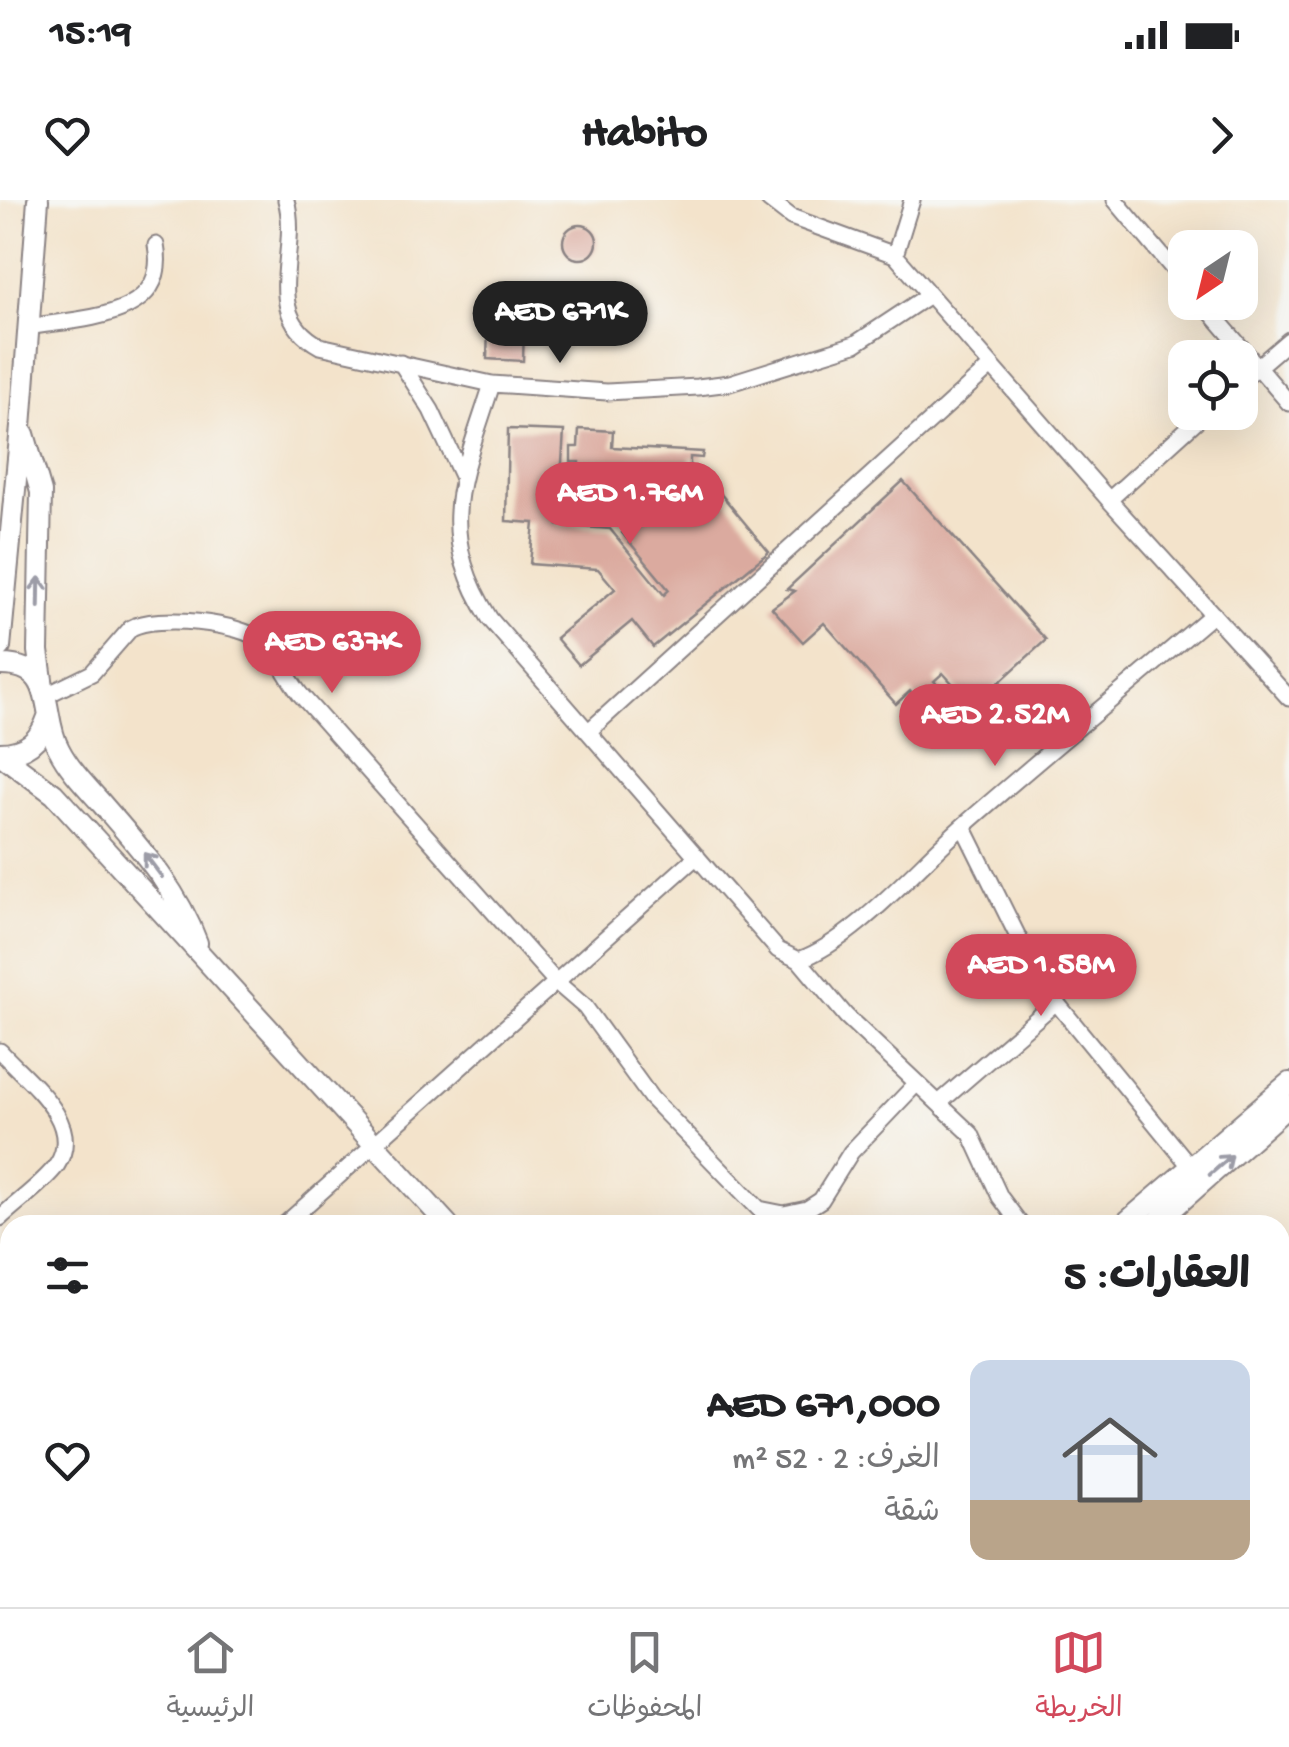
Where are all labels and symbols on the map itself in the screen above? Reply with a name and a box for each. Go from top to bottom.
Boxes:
north arrow [1168,230,1258,320]
pin: AED 671K [457,281,663,366]
pin: AED 1.76M [516,462,744,547]
one-way arrow [29,576,48,608]
pin: AED 637K [229,611,435,696]
pin: AED 2.52M [881,684,1109,769]
one-way arrow [142,852,163,879]
pin: AED 1.58M [927,934,1155,1019]
one-way arrow [1208,1155,1234,1177]

